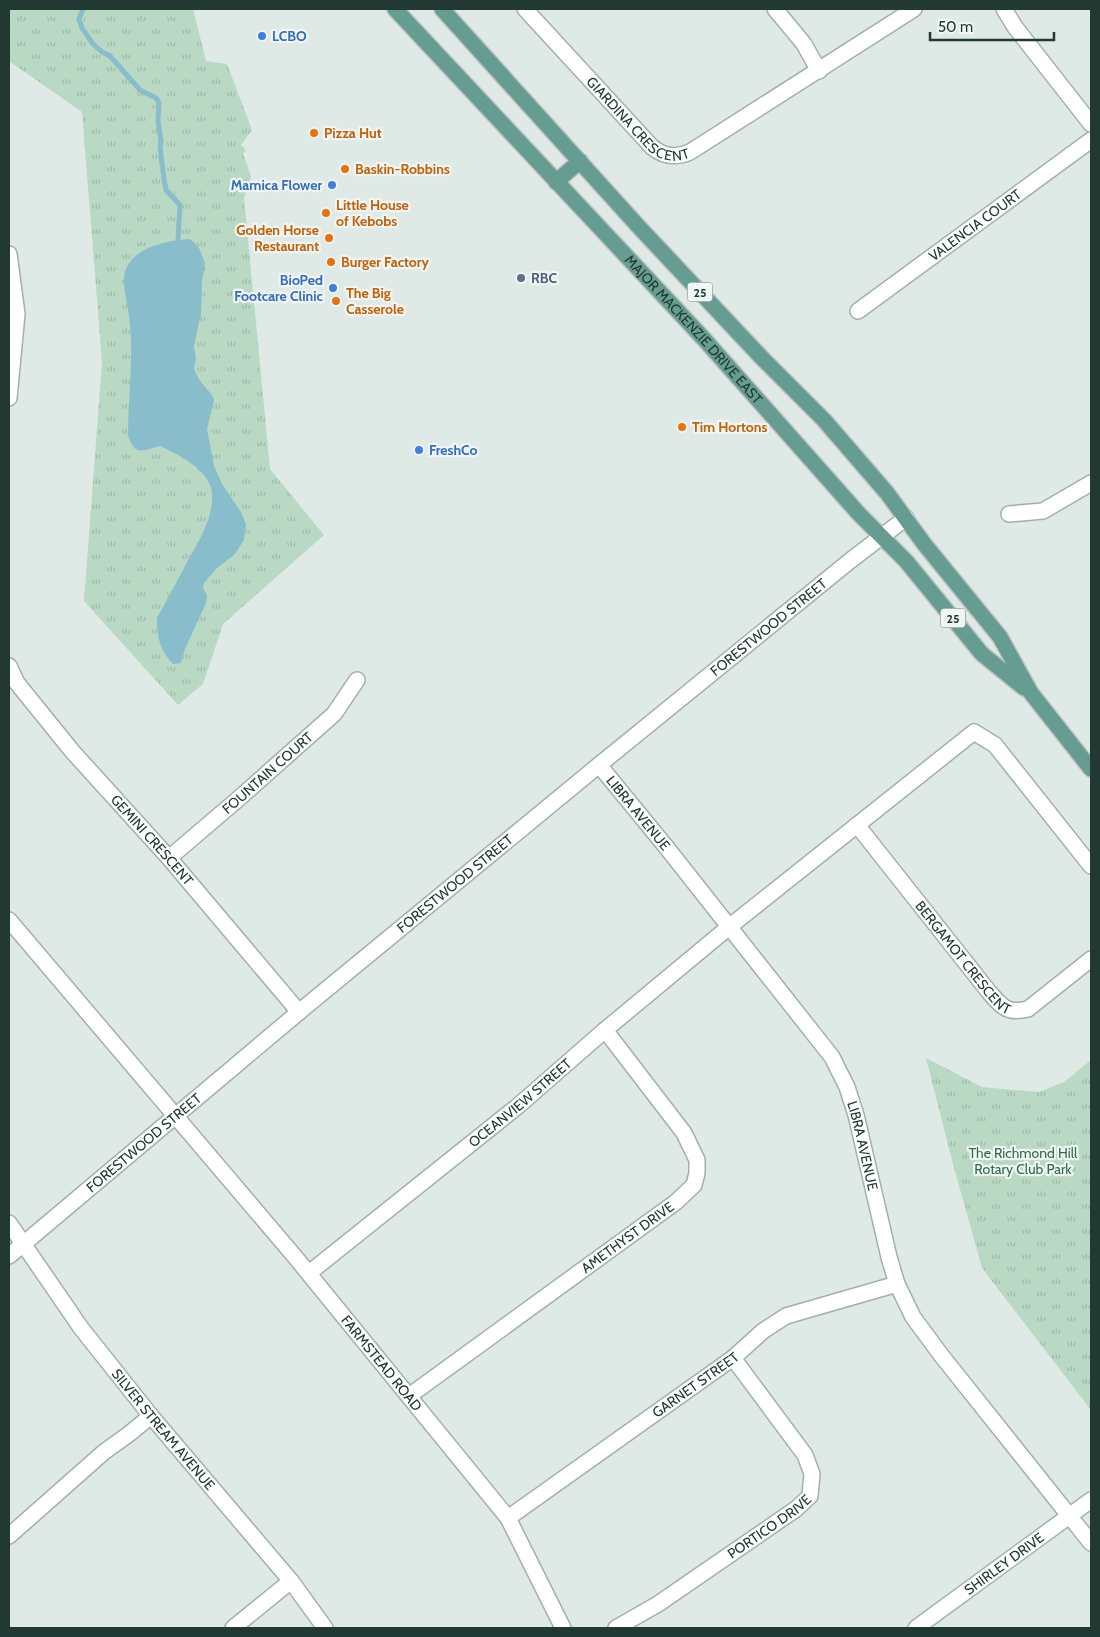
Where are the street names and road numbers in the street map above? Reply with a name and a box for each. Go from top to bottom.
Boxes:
street label: GIARDINA CRESCENT [583,73,692,165]
street label: VALENCIA COURT [925,185,1025,265]
street label: MAJOR MACKENZIE DRIVE EAST [621,251,767,408]
road number: 25 [688,282,712,302]
street label: FORESTWOOD STREET [706,574,831,680]
road number: 25 [940,608,966,628]
street label: FOUNTAIN COURT [218,728,317,818]
street label: LIBRA AVENUE [602,772,674,854]
street label: GEMINI CRESCENT [107,791,198,889]
street label: FORESTWOOD STREET [393,830,517,937]
street label: BERGAMOT CRESCENT [911,897,1014,1018]
street label: OCEANVIEW STREET [465,1054,576,1151]
street label: FORESTWOOD STREET [82,1089,205,1196]
street label: LIBRA AVENUE [843,1099,882,1192]
street label: AMETHYST DRIVE [577,1197,678,1277]
street label: FARMSTEAD ROAD [337,1312,426,1415]
street label: GARNET STREET [649,1348,743,1422]
street label: SILVER STREAM AVENUE [108,1365,219,1494]
street label: PORTICO DRIVE [724,1490,815,1563]
street label: SHIRLEY DRIVE [961,1528,1048,1599]

